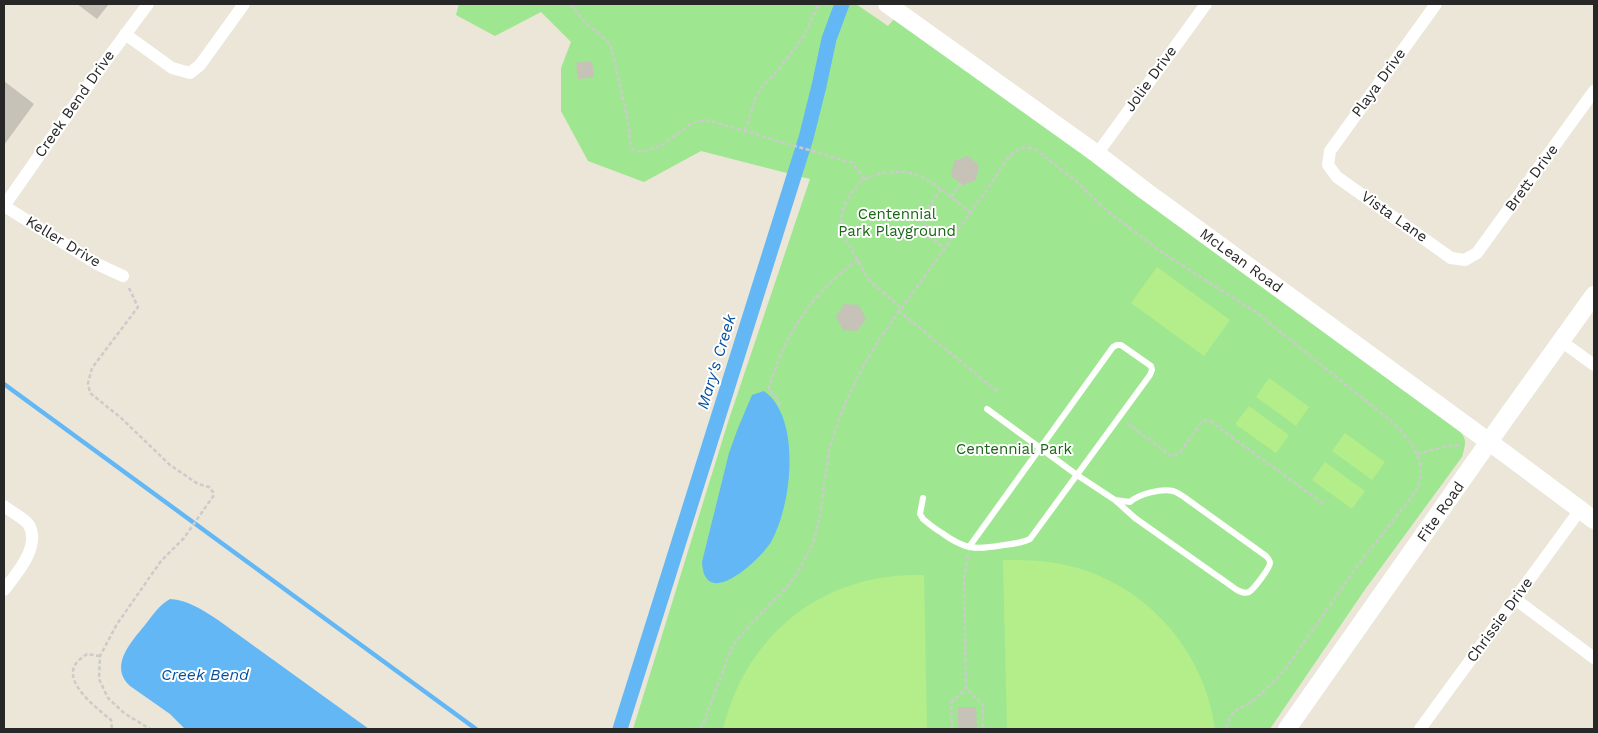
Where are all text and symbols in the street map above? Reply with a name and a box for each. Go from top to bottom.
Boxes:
street label: Jolie Drive [1121,43,1181,115]
street label: Playa Drive [1348,45,1410,121]
street label: Creek Bend Drive [31,47,119,161]
street label: Brett Drive [1502,141,1562,215]
street label: Vista Lane [1357,188,1431,246]
park label: Centennial Park Playground [838,206,956,241]
street label: Keller Drive [22,213,104,271]
street label: McLean Road [1196,225,1286,297]
water label: Mary's Creek [693,312,741,412]
park label: Centennial Park [956,441,1072,459]
street label: Fite Road [1414,478,1468,546]
street label: Chrissie Drive [1463,574,1537,666]
water label: Creek Bend [161,665,249,685]

